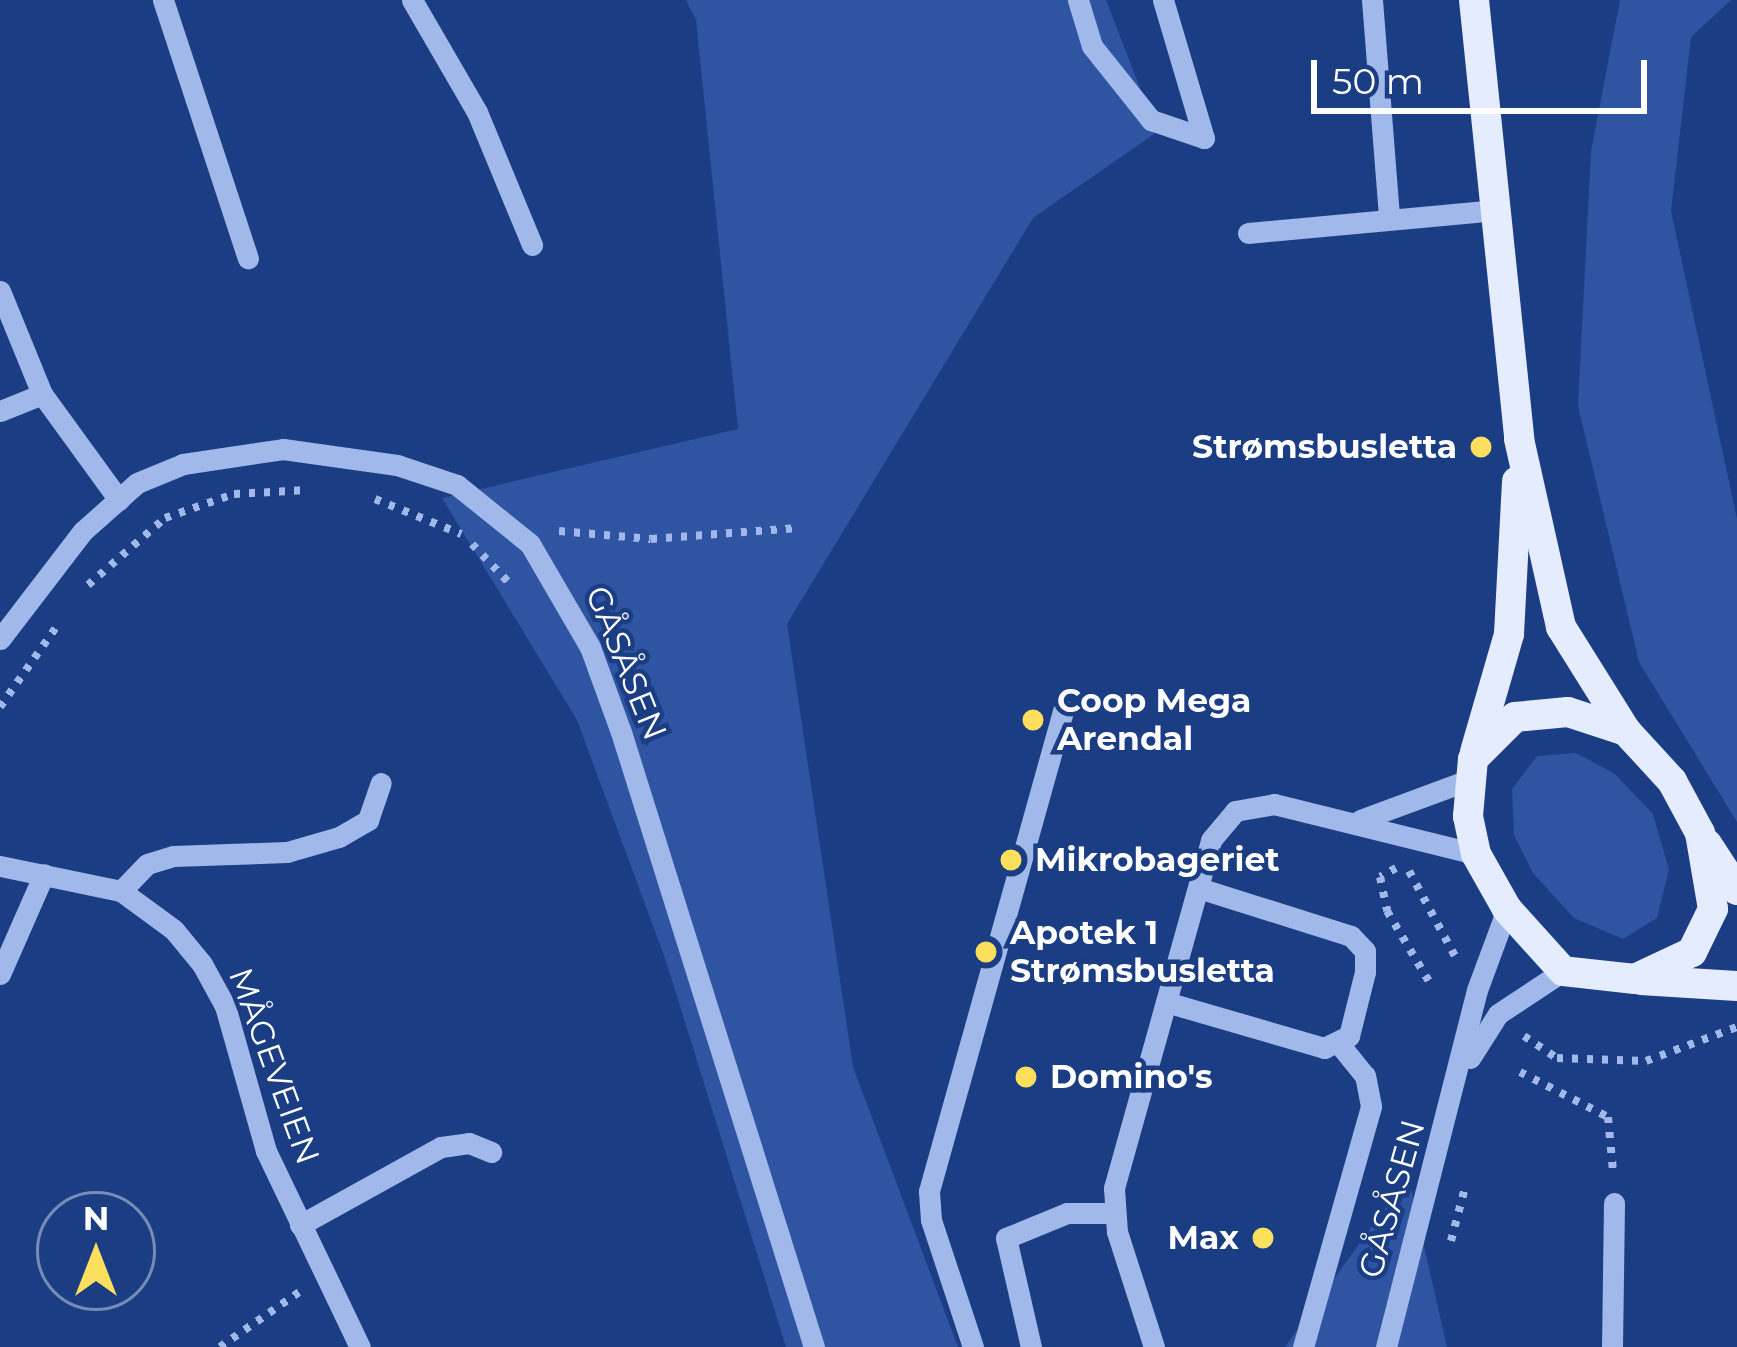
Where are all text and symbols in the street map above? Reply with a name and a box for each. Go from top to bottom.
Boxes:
scale bar [1317,36,1653,110]
text: 50 m [1332,59,1424,103]
place label: Strømsbusletta [1192,427,1457,467]
marker: Strømsbusletta [1468,434,1494,460]
street label: GÅSÅSEN [577,580,675,746]
place label: Coop Mega Arendal [1057,681,1251,759]
marker: Coop Mega Arendal [1020,707,1046,733]
place label: Mikrobageriet [1035,840,1280,880]
marker: Mikrobageriet [998,847,1024,873]
place label: Apotek 1 Strømsbusletta [1010,913,1275,991]
marker: Apotek 1 Strømsbusletta [973,939,999,965]
street label: MÅGEVEIEN [220,963,328,1169]
place label: Domino's [1050,1057,1213,1097]
marker: Domino's [1013,1064,1039,1090]
street label: GÅSÅSEN [1351,1116,1433,1282]
north arrow [36,1191,156,1311]
text: N [83,1198,109,1238]
place label: Max [1167,1218,1239,1258]
marker: Max [1250,1225,1276,1251]

